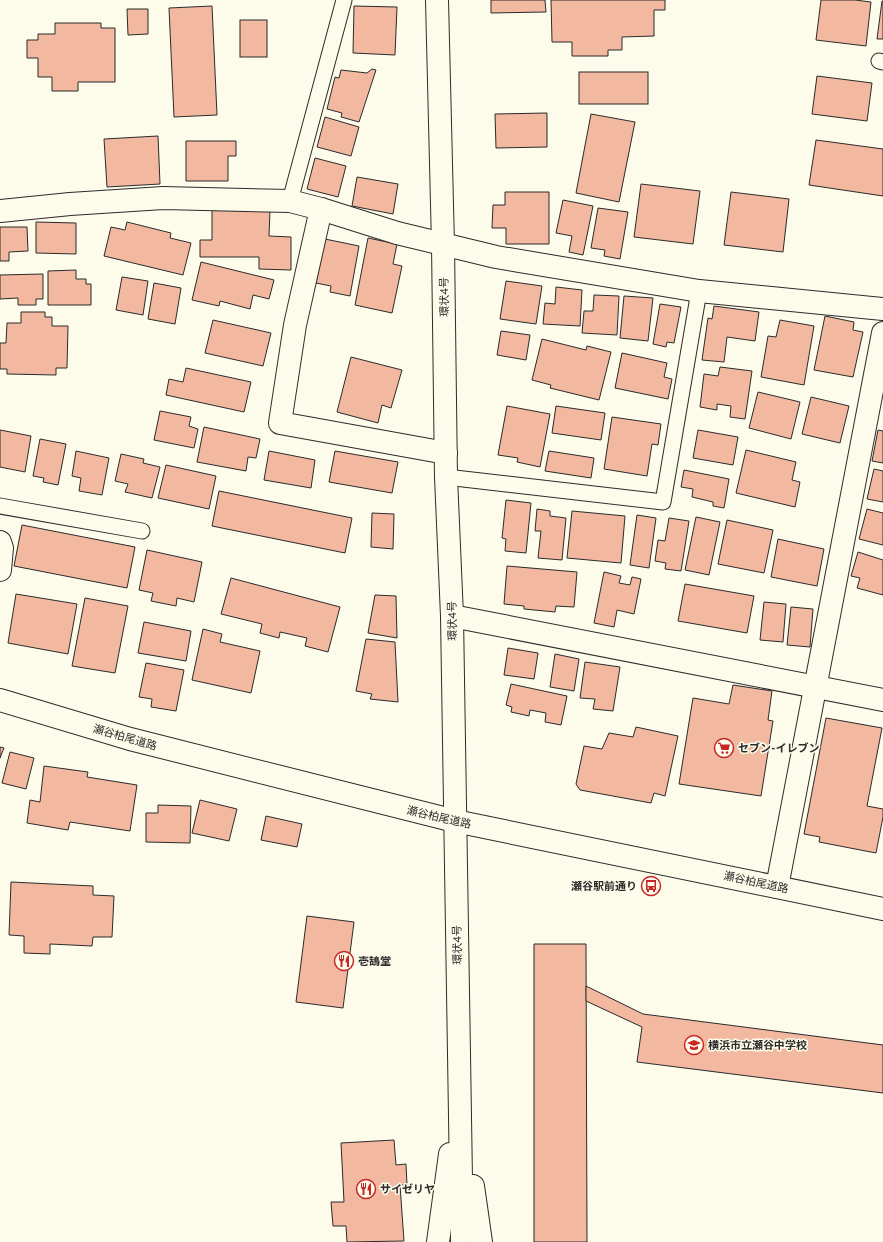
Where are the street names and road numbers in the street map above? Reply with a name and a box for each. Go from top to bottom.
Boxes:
street label: 環状4号 [438,277,452,317]
street label: 環状4号 [446,601,460,641]
street label: 瀬谷柏尾道路 [91,722,158,754]
street label: 瀬谷柏尾道路 [405,804,473,832]
street label: 瀬谷柏尾道路 [722,869,790,897]
street label: 環状4号 [451,925,465,965]

